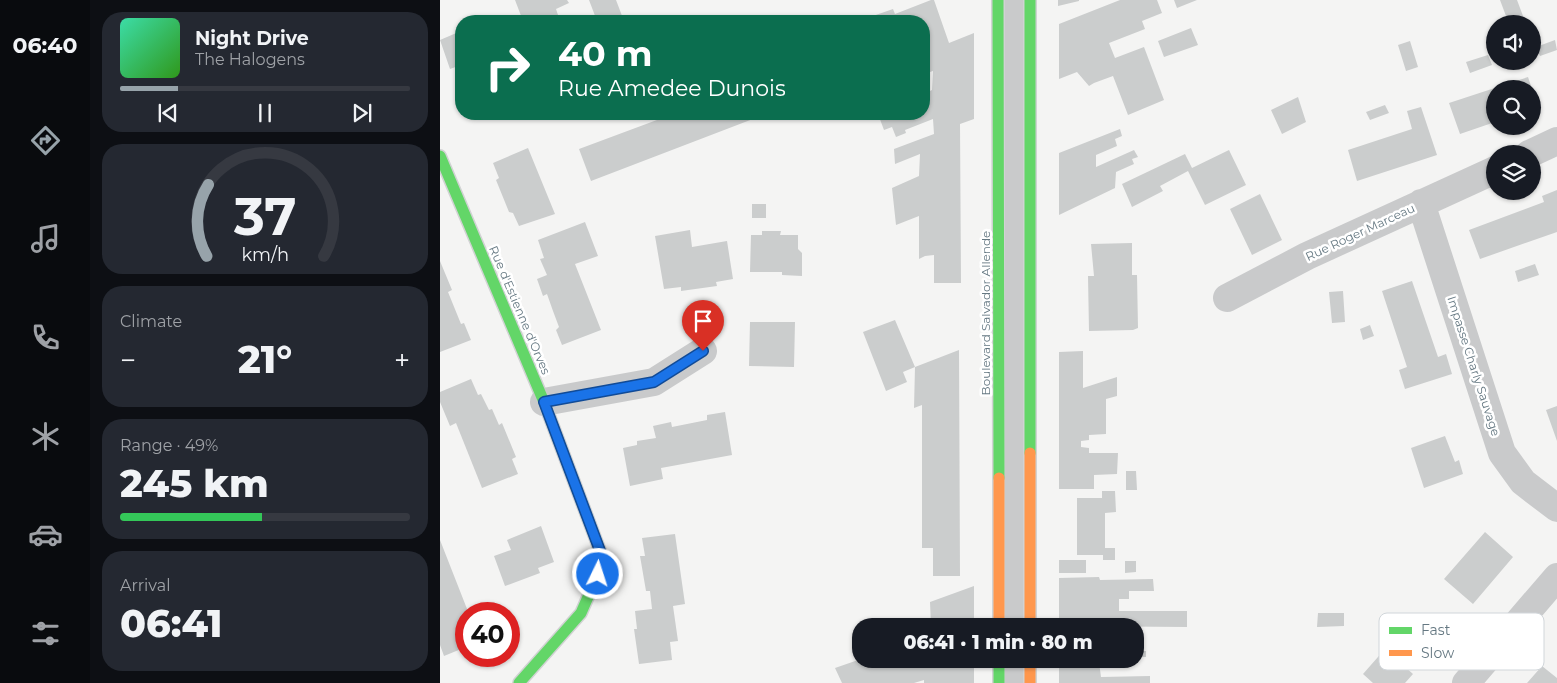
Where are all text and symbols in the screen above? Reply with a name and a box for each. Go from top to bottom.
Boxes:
map controls [1486,15,1541,200]
button: sound [1486,15,1541,70]
text: Night Drive [195,27,309,50]
text: 06:40 [13,32,77,59]
text: 40 m [558,32,653,75]
icon: right [475,35,540,100]
text: The Halogens [195,50,305,69]
text: Rue Amedee Dunois [558,75,786,102]
button: search [1486,80,1541,135]
icon: previous [154,99,182,127]
icon: pause [251,99,279,127]
icon: next [348,99,376,127]
icon: directions [28,123,63,158]
button: layers [1486,145,1541,200]
text: 37 [233,185,296,248]
street label: Rue Roger Marceau [1303,200,1417,264]
icon: music [28,221,63,256]
street label: Boulevard Salvador Allende [978,231,993,395]
street label: Rue d'Estienne d'Orves [486,243,554,377]
text: km/h [241,244,289,265]
street label: Impasse Charly Sauvage [1444,294,1504,438]
pin [682,300,724,351]
icon: arrive [689,307,717,335]
text: Climate [120,312,182,331]
icon: phone [28,320,63,355]
text: 21° [238,336,292,383]
text: − [120,343,136,377]
text: + [394,343,410,377]
icon: climate [28,419,63,454]
text: Range · 49% [120,436,218,455]
text: 245 km [120,460,269,507]
icon: car [28,517,63,552]
position arrow [571,547,623,599]
text: Arrival [120,576,170,595]
text: 06:41 [120,600,223,647]
speed limit sign: 40 [455,602,520,667]
legend [1379,613,1544,670]
icon: filters [28,616,63,651]
text: Fast [1421,621,1451,639]
text: 06:41 · 1 min · 80 m [904,631,1093,654]
text: Slow [1421,644,1455,662]

